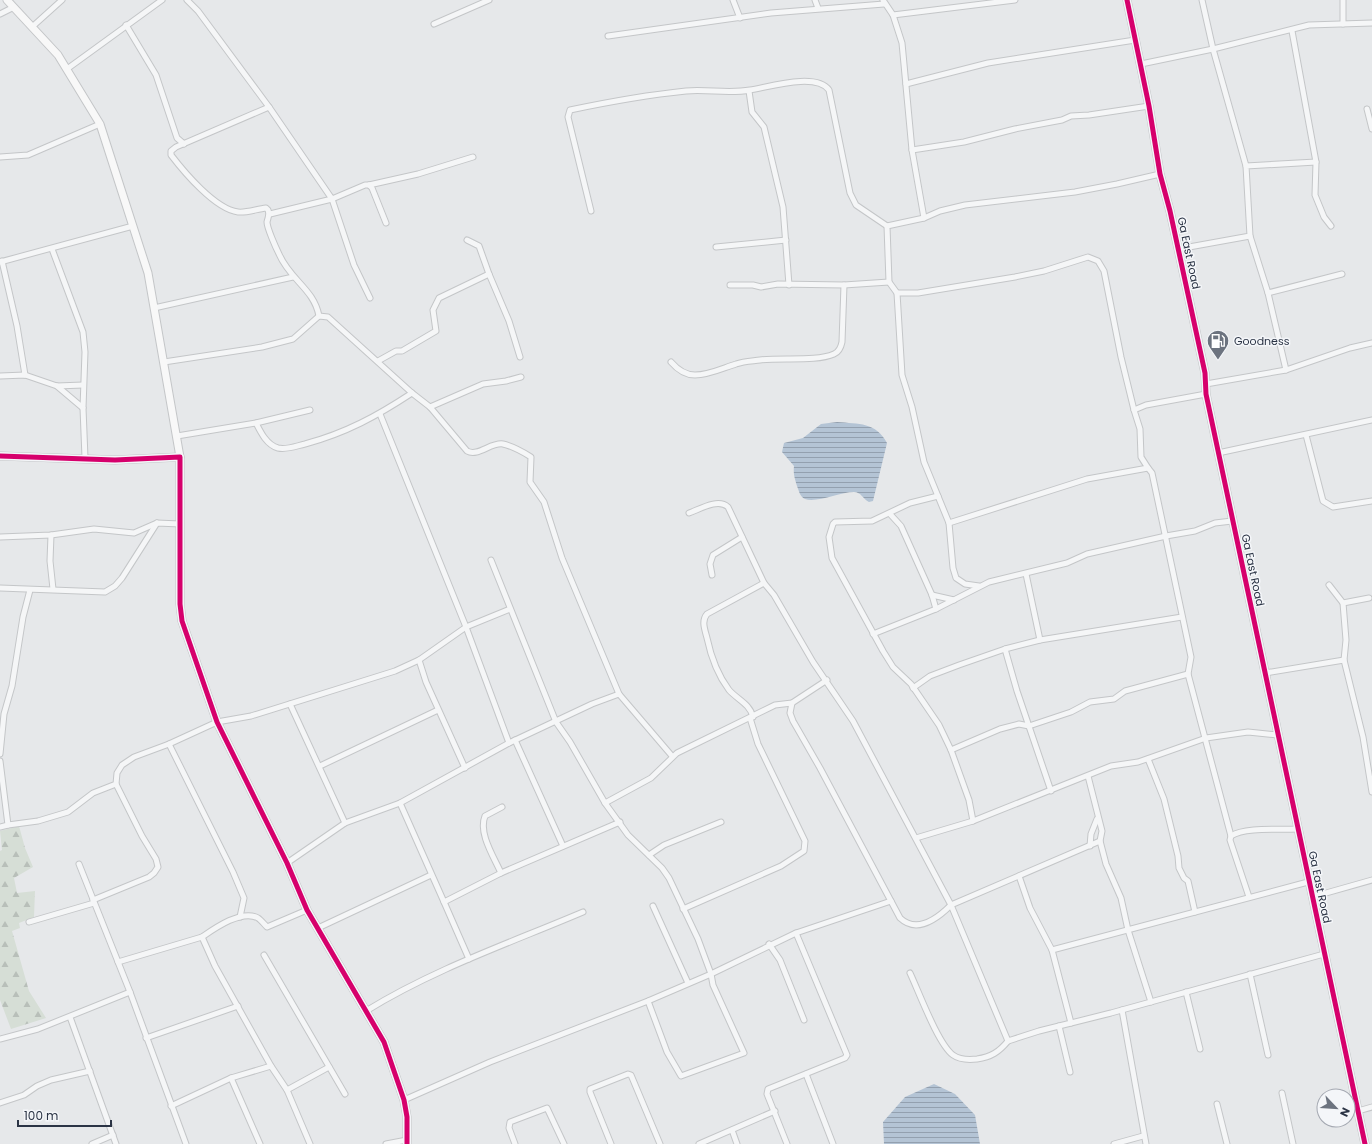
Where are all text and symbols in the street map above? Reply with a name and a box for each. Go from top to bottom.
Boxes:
street label: Ga East Road [1174,215,1204,291]
fuel station icon: Goodness [1205,328,1231,361]
place label: Goodness [1234,333,1290,349]
street label: Ga East Road [1238,532,1268,608]
street label: Ga East Road [1305,849,1335,925]
north arrow [1316,1088,1356,1128]
scale bar [18,1102,111,1128]
text: N [1336,1105,1354,1119]
text: 100 m [24,1107,58,1124]

